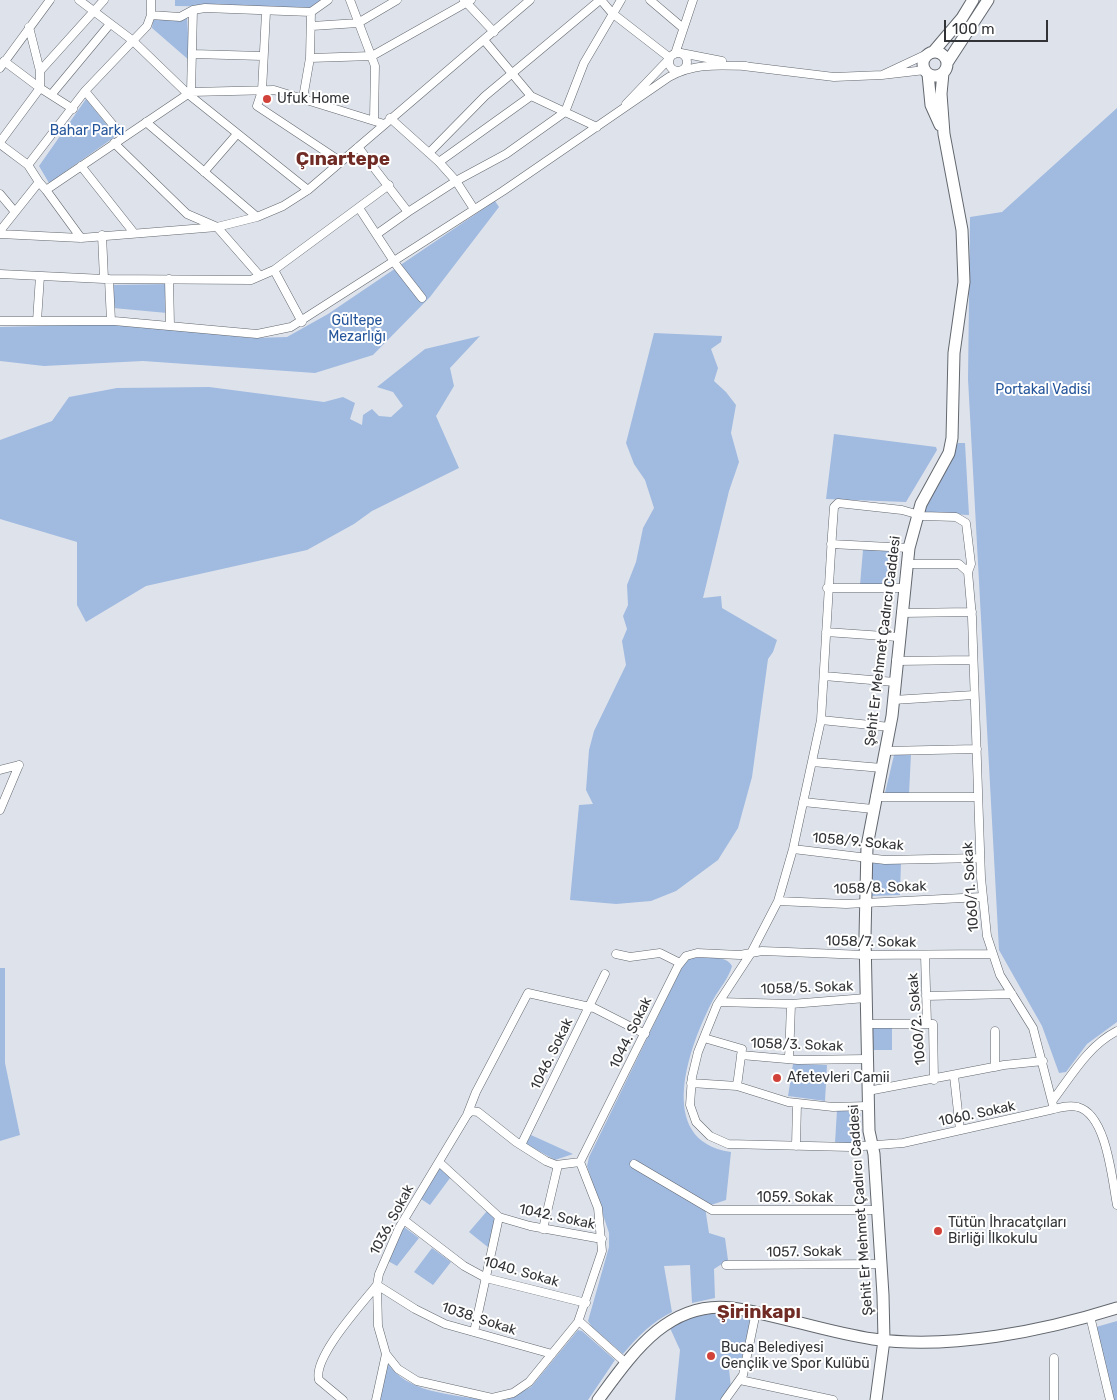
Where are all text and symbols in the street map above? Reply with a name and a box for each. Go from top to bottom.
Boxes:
scale bar [947,10,1051,42]
text: 100 m [952,20,994,38]
place label: Ufuk Home [277,91,350,107]
marker: Ufuk Home [261,93,273,105]
park label: Bahar Parkı [50,123,124,139]
district label: Çınartepe [296,149,390,171]
park label: Gültepe Mezarlığı [328,313,386,346]
park label: Portakal Vadisi [995,382,1091,398]
street label: Şehit Er Mehmet Çadırcı Caddesi [862,535,904,747]
street label: 1058/9. Sokak [812,830,904,854]
street label: 1060/1. Sokak [959,841,983,933]
street label: 1058/8. Sokak [833,878,927,898]
street label: 1058/7. Sokak [825,933,917,951]
street label: 1060/2. Sokak [905,972,929,1066]
street label: 1058/5. Sokak [760,978,854,998]
street label: 1044. Sokak [606,994,656,1072]
street label: 1046. Sokak [527,1015,577,1093]
street label: 1058/3. Sokak [750,1035,844,1055]
place label: Afetevleri Camii [787,1070,890,1086]
marker: Afetevleri Camii [771,1072,783,1084]
street label: 1060. Sokak [937,1098,1017,1130]
street label: Şehit Er Mehmet Çadırcı Caddesi [845,1104,877,1316]
street label: 1036. Sokak [366,1182,418,1258]
street label: 1059. Sokak [757,1190,833,1206]
street label: 1042. Sokak [517,1201,597,1233]
place label: Tütün İhracatçıları Birliği İlkokulu [948,1215,1066,1248]
marker: Tütün İhracatçıları Birliği İlkokulu [932,1225,944,1237]
street label: 1057. Sokak [766,1243,842,1261]
street label: 1040. Sokak [481,1253,561,1291]
street label: 1038. Sokak [439,1299,519,1339]
district label: Şirinkapı [717,1302,801,1324]
place label: Buca Belediyesi Gençlik ve Spor Kulübü [721,1340,870,1372]
marker: Buca Belediyesi Gençlik ve Spor Kulübü [705,1350,717,1362]

